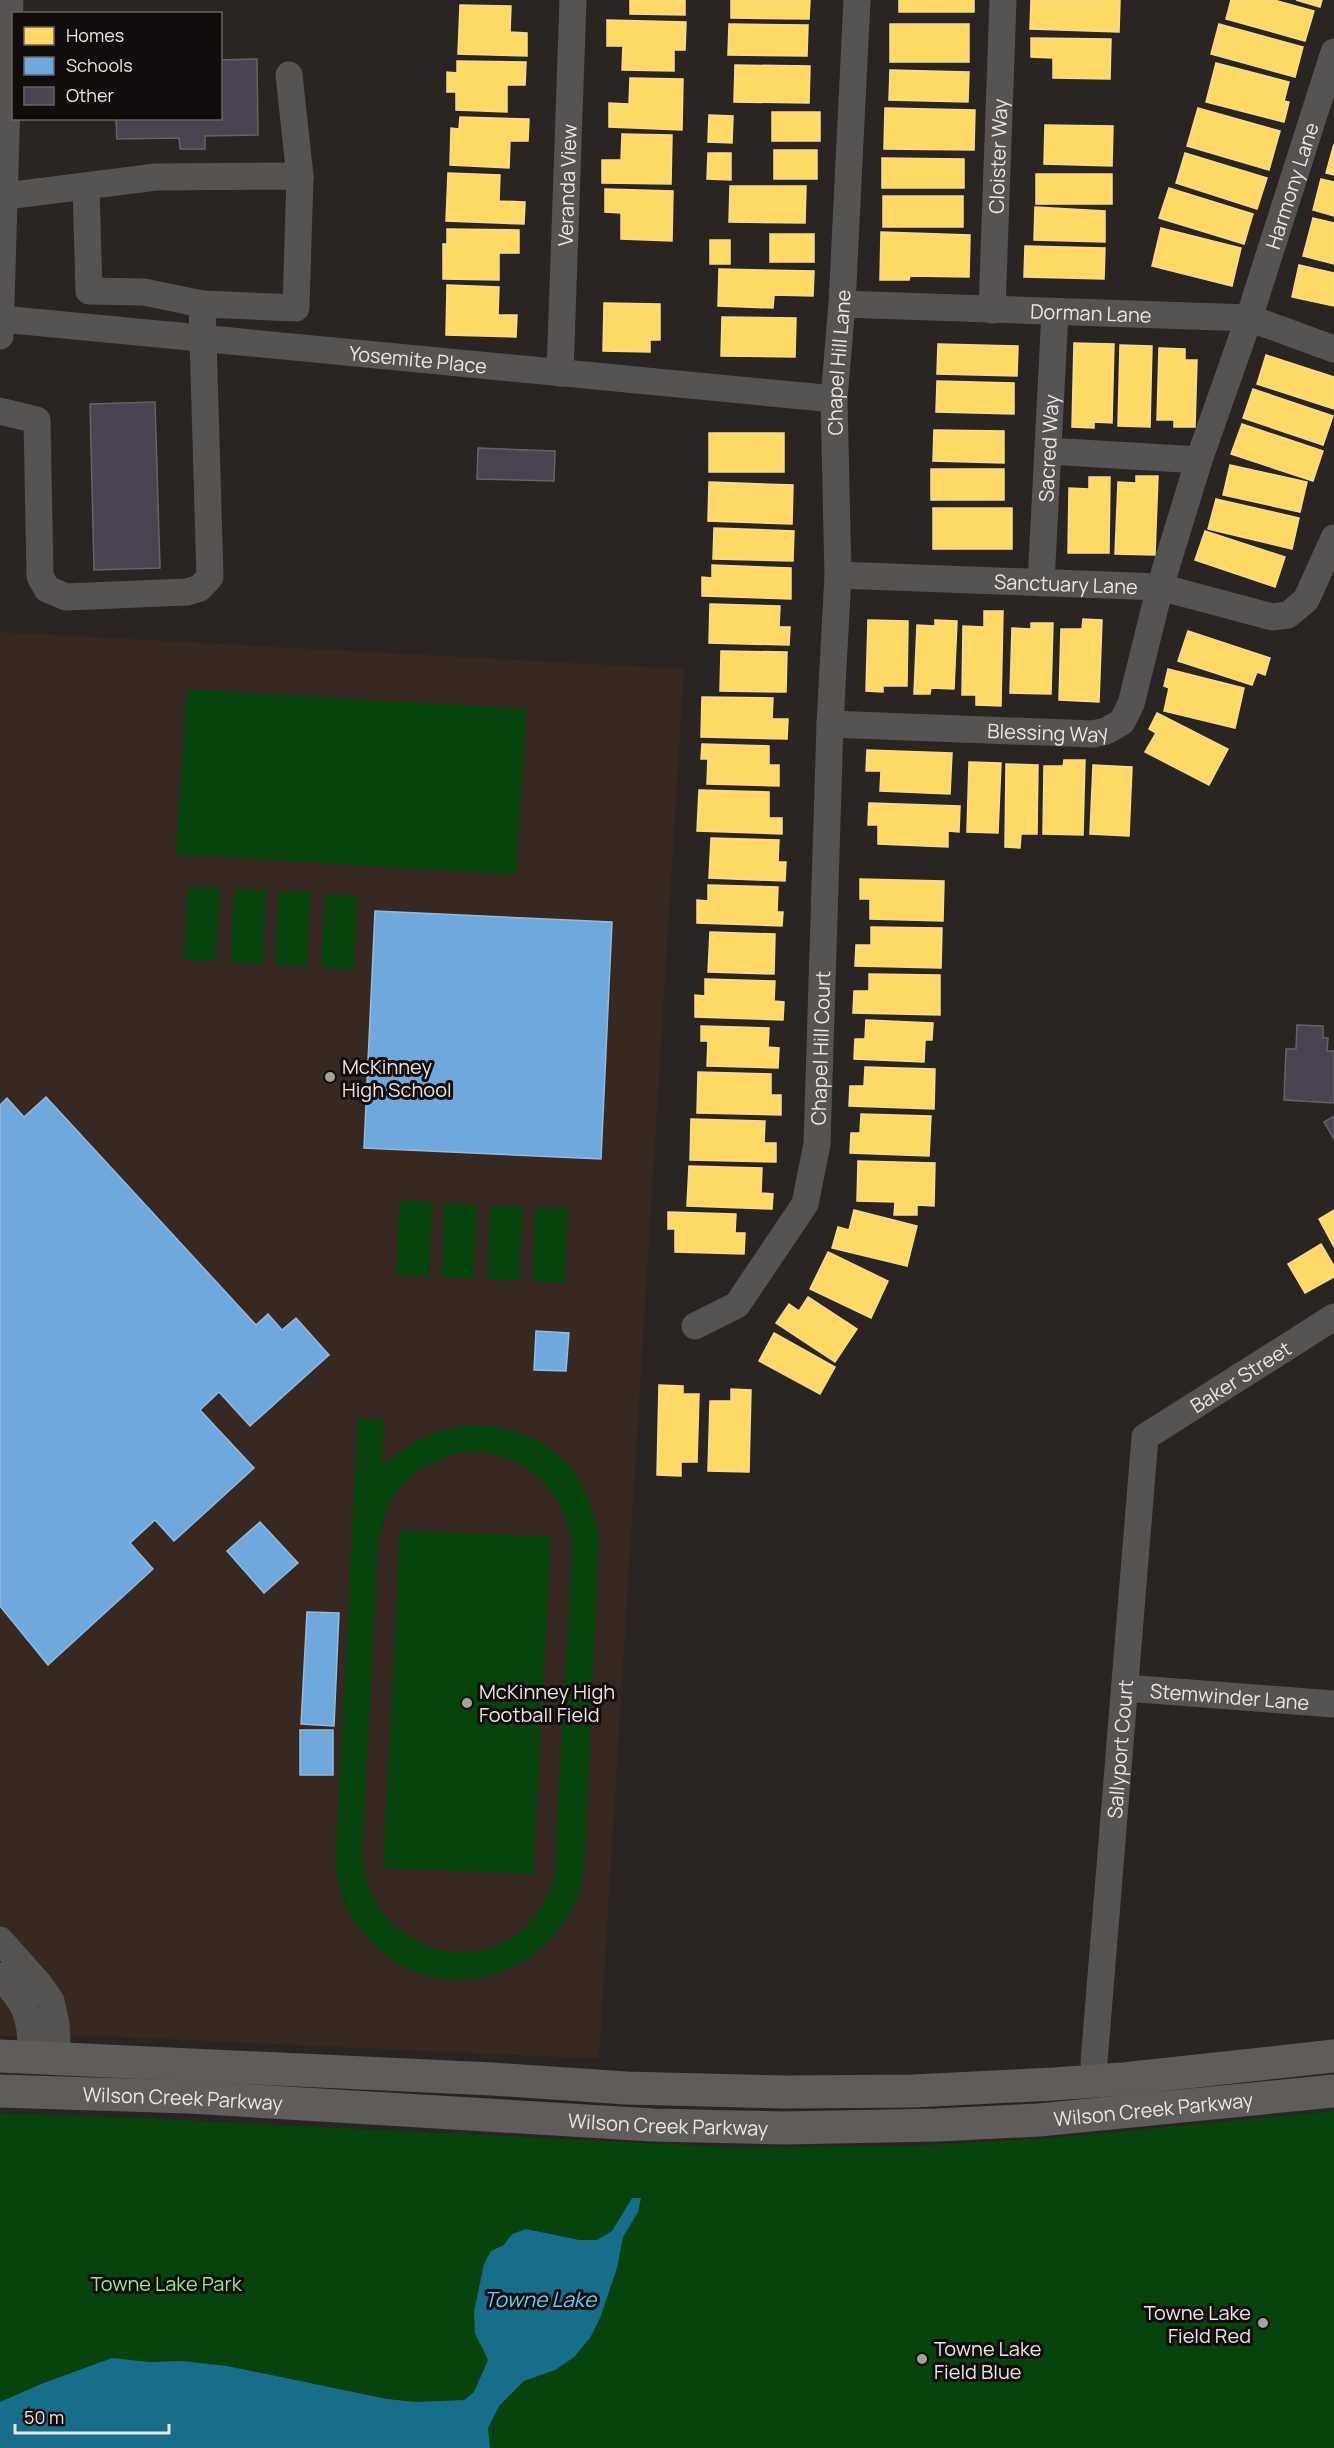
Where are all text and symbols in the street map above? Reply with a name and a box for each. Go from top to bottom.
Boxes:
legend [12,12,222,120]
text: Homes [66,23,124,47]
text: Schools [66,53,133,77]
text: Other [66,83,114,107]
street label: Cloister Way [982,97,1013,214]
street label: Harmony Lane [1258,119,1324,252]
street label: Veranda View [551,124,582,247]
street label: Chapel Hill Lane [820,289,856,436]
street label: Dorman Lane [1030,297,1152,328]
street label: Yosemite Place [348,339,488,379]
street label: Sacred Way [1032,393,1064,503]
street label: Sanctuary Lane [993,567,1138,600]
street label: Blessing Way [987,716,1111,748]
street label: Chapel Hill Court [804,970,836,1126]
place label: McKinney High School [342,1053,452,1103]
marker: McKinney High School [323,1070,337,1084]
street label: Baker Street [1185,1334,1296,1419]
street label: Stemwinder Lane [1149,1676,1310,1716]
place label: McKinney High Football Field [479,1678,615,1728]
street label: Sallyport Court [1100,1678,1139,1820]
marker: McKinney High Football Field [460,1696,474,1710]
street label: Wilson Creek Parkway [82,2080,284,2116]
street label: Wilson Creek Parkway [1052,2085,1255,2132]
street label: Wilson Creek Parkway [567,2106,769,2141]
park label: Towne Lake Park [90,2270,243,2297]
water label: Towne Lake [484,2285,598,2313]
place label: Towne Lake Field Red [1144,2299,1251,2349]
marker: Towne Lake Field Red [1256,2316,1270,2330]
place label: Towne Lake Field Blue [934,2335,1041,2385]
marker: Towne Lake Field Blue [915,2352,929,2366]
scale bar [15,2397,170,2435]
text: 50 m [24,2405,64,2429]

